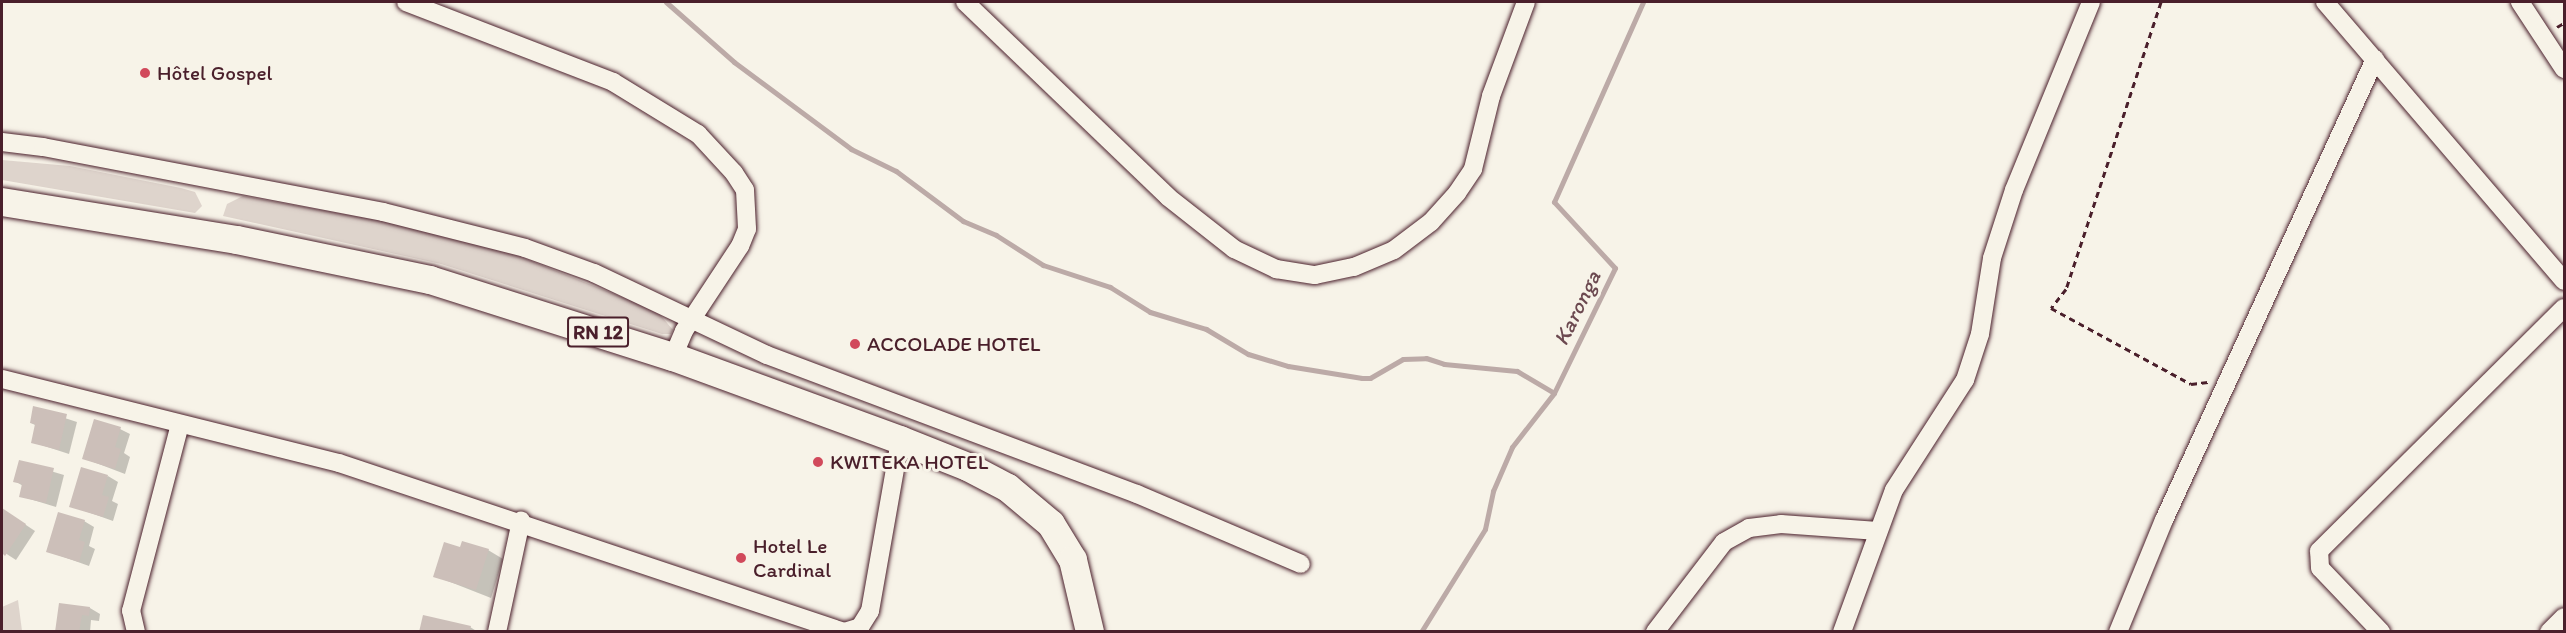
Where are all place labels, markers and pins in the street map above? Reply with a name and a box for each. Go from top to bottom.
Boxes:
place label: Hôtel Gospel [157,60,272,86]
marker: Hôtel Gospel [138,66,152,80]
place label: ACCOLADE HOTEL [867,331,1041,357]
marker: ACCOLADE HOTEL [848,337,862,351]
place label: KWITEKA HOTEL [830,449,988,475]
marker: KWITEKA HOTEL [811,455,825,469]
place label: Hotel Le Cardinal [753,533,831,583]
marker: Hotel Le Cardinal [734,551,748,565]

